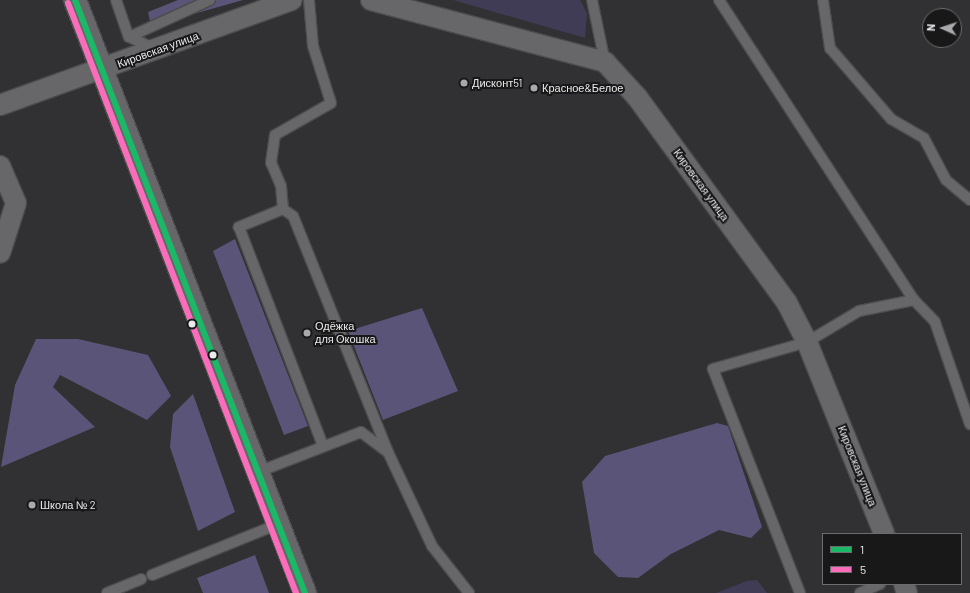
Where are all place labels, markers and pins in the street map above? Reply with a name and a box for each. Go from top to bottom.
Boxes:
place label: Дисконт51 [472,76,522,90]
marker: Дисконт51 [459,78,469,88]
place label: Красное&Белое [542,81,623,95]
marker: Красное&Белое [529,83,539,93]
unlabelled marker [187,319,197,329]
place label: Одёжка для Окошка [315,320,376,346]
marker: Одёжка для Окошка [302,328,312,338]
unlabelled marker [208,350,218,360]
place label: Школа № 2 [40,498,96,512]
marker: Школа № 2 [27,500,37,510]

